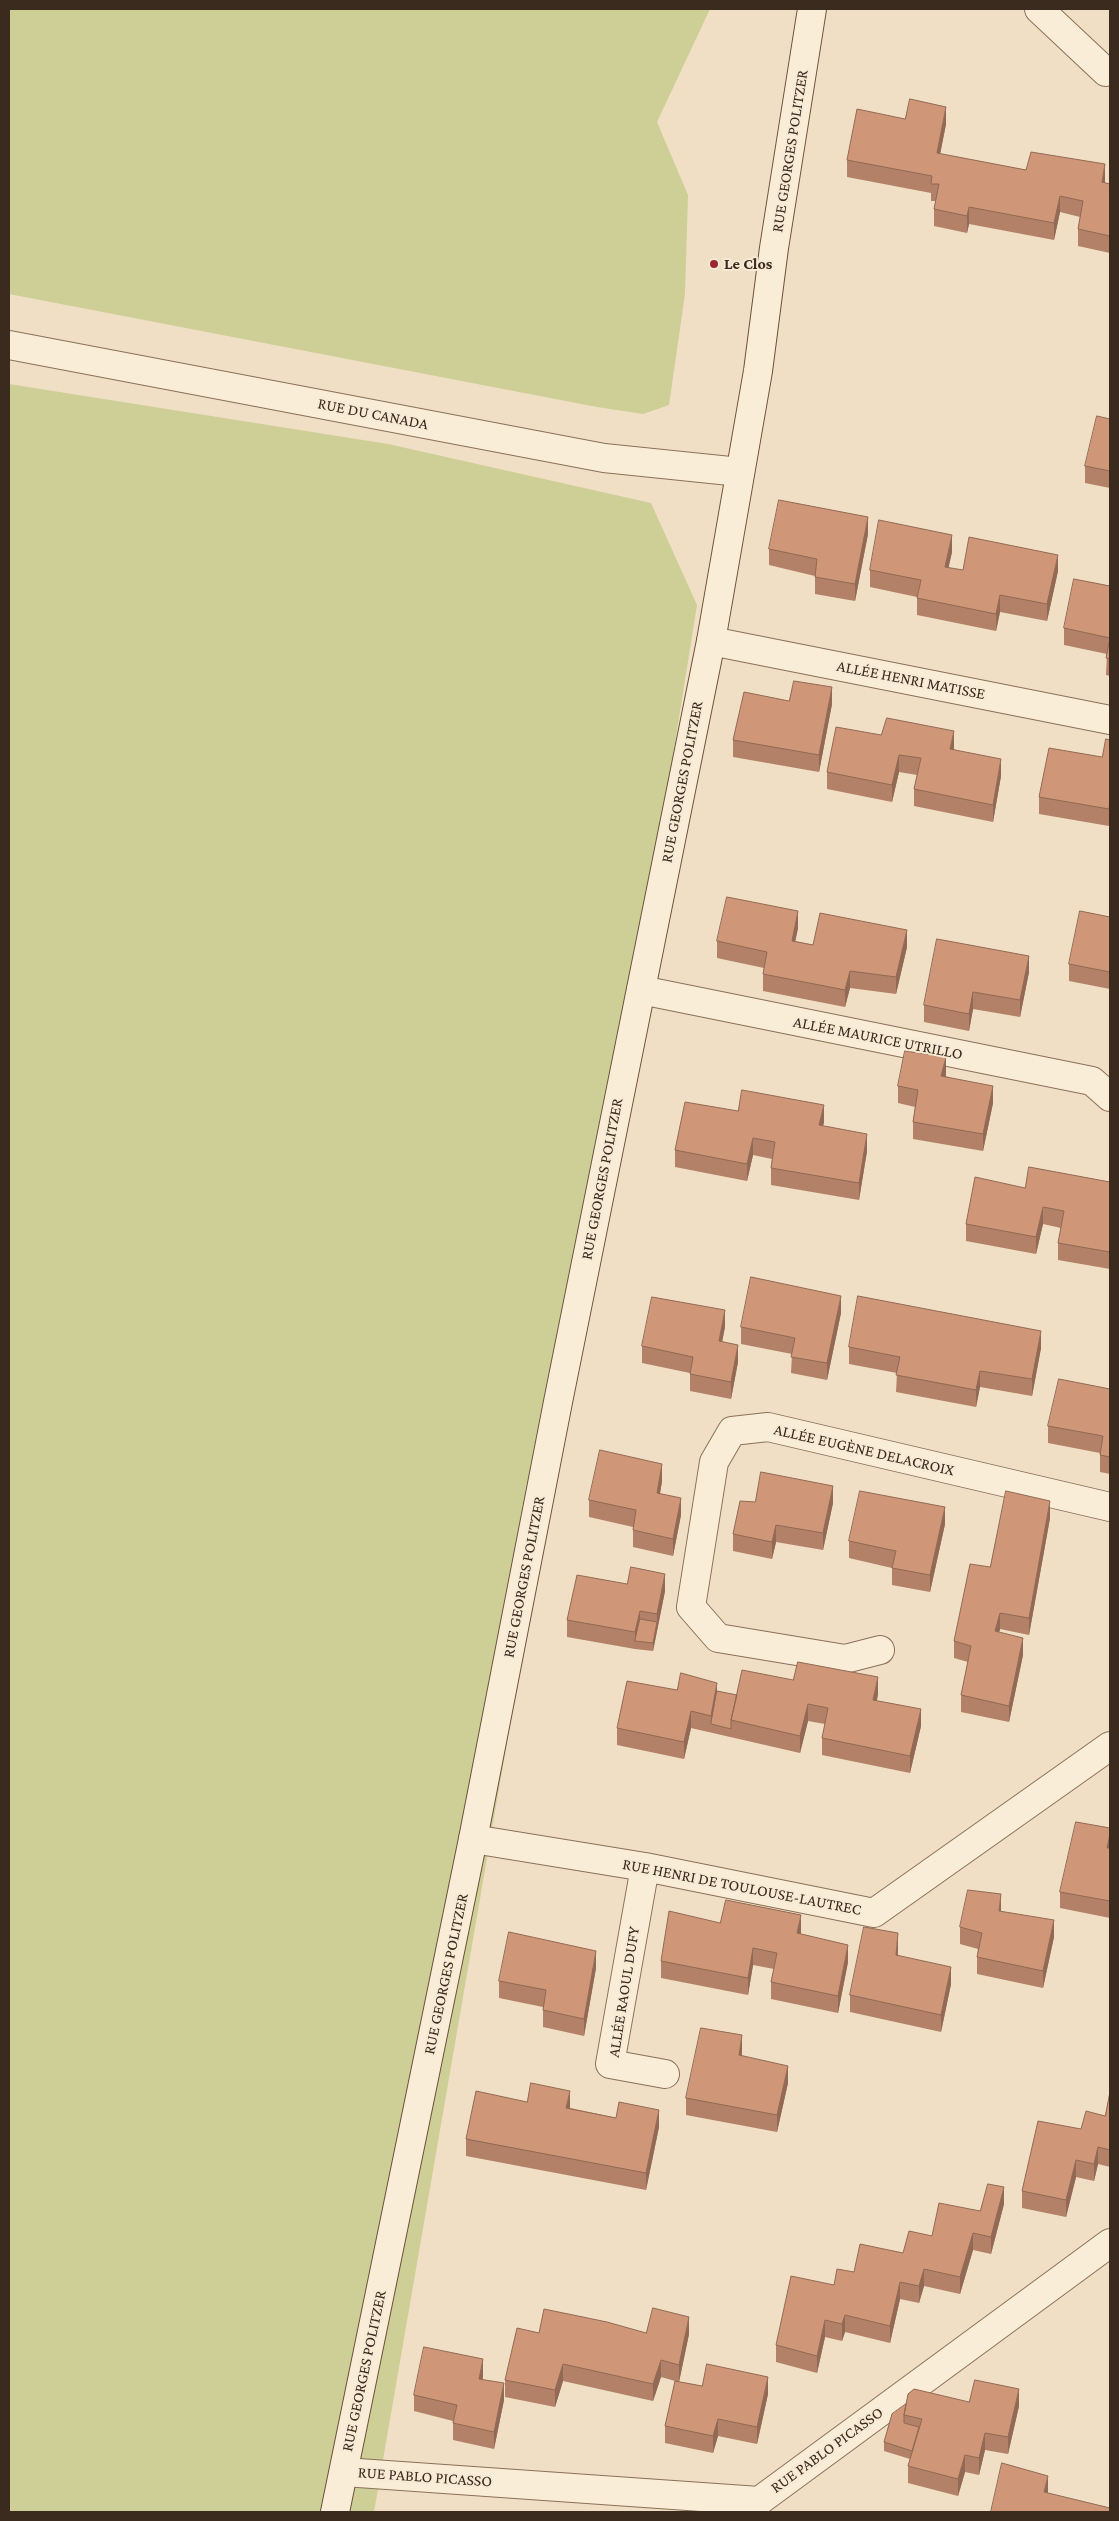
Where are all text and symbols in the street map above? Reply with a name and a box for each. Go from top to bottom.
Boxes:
street label: RUE GEORGES POLITZER [768,68,812,234]
place label: Le Clos [724,254,772,274]
marker: Le Clos [708,258,720,270]
street label: RUE DU CANADA [316,394,430,434]
street label: ALLÉE HENRI MATISSE [835,656,987,704]
street label: RUE GEORGES POLITZER [657,700,707,864]
street label: ALLÉE MAURICE UTRILLO [792,1012,964,1064]
street label: RUE GEORGES POLITZER [577,1097,627,1261]
street label: ALLÉE EUGÈNE DELACROIX [772,1420,956,1480]
street label: RUE GEORGES POLITZER [499,1495,549,1659]
street label: RUE HENRI DE TOULOUSE-LAUTREC [621,1854,863,1920]
street label: RUE GEORGES POLITZER [420,1892,472,2056]
street label: ALLÉE RAOUL DUFY [604,1925,644,2059]
street label: RUE GEORGES POLITZER [338,2289,390,2453]
street label: RUE PABLO PICASSO [767,2403,887,2497]
street label: RUE PABLO PICASSO [357,2463,493,2491]

